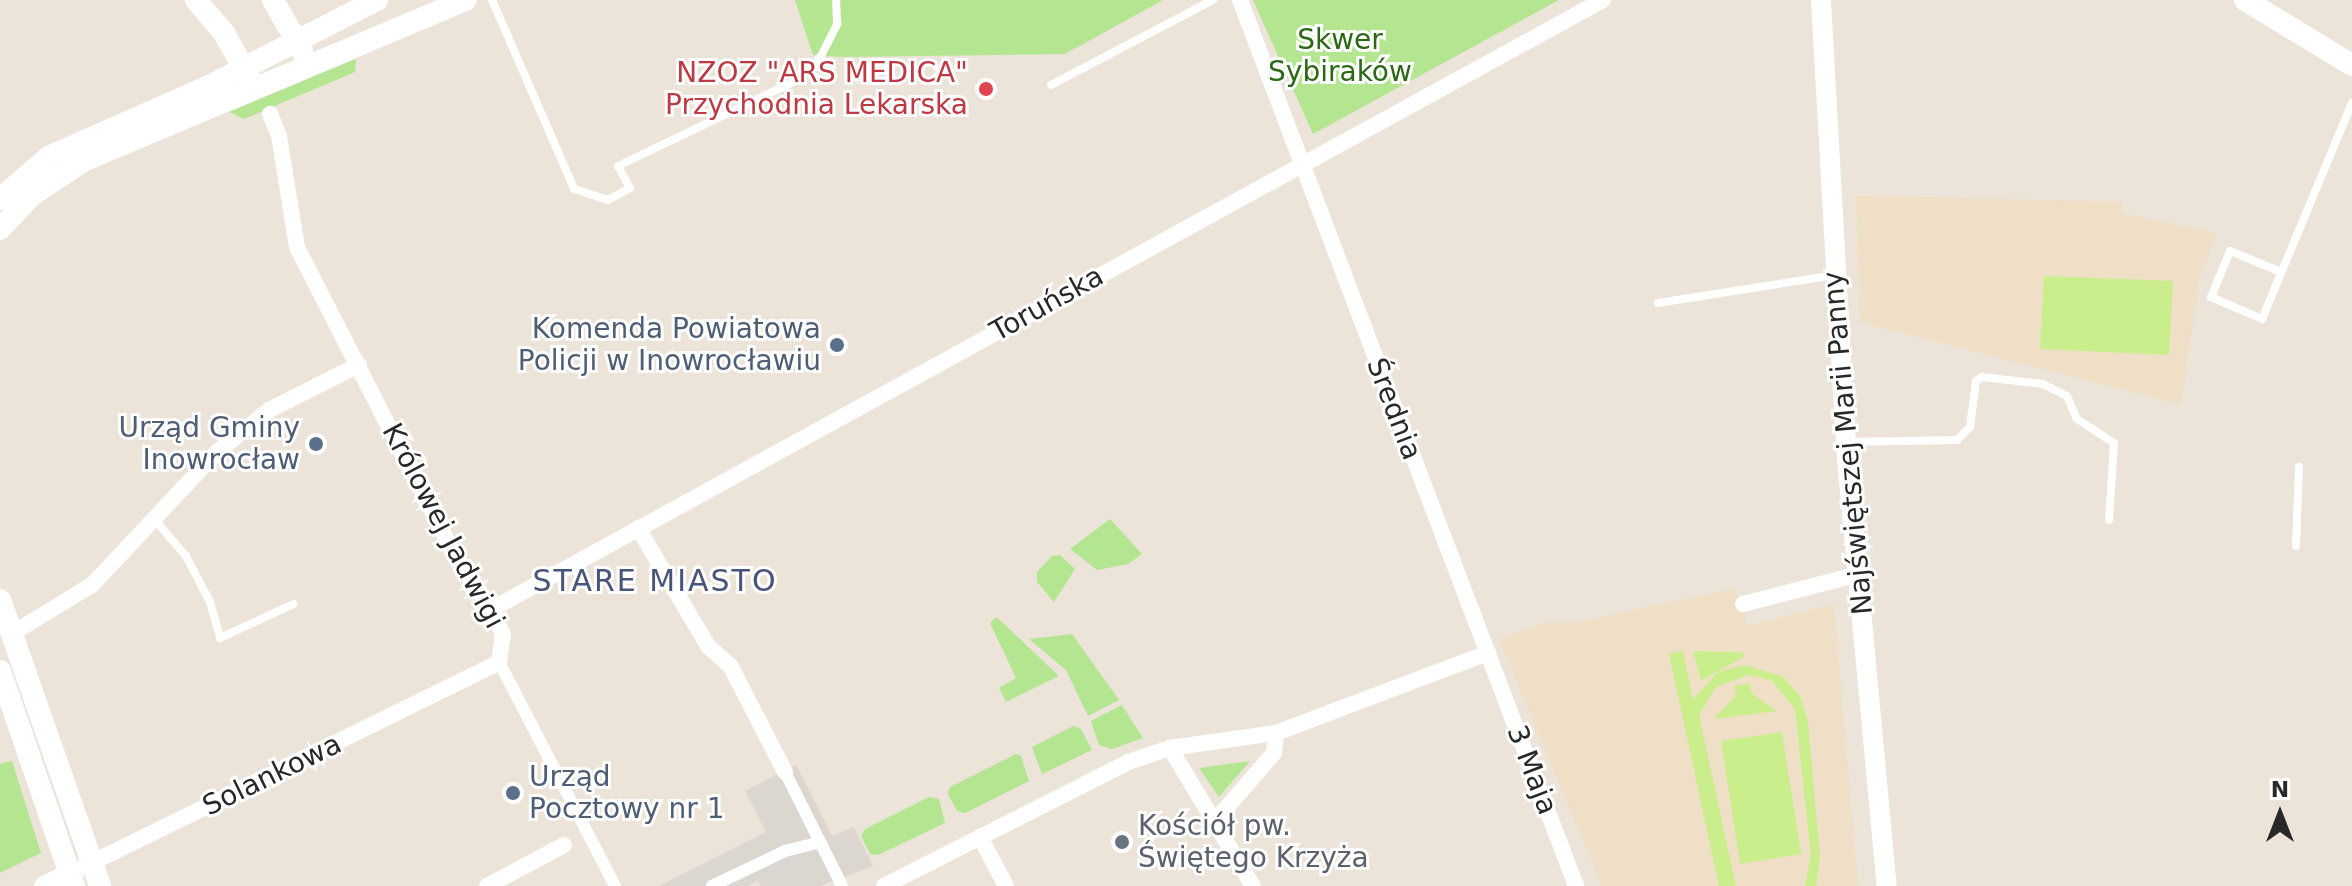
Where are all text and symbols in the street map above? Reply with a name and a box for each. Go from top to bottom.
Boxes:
park label: Skwer Sybiraków [1268,23,1412,89]
place label: NZOZ "ARS MEDICA" Przychodnia Lekarska [665,56,968,122]
marker: NZOZ "ARS MEDICA" Przychodnia Lekarska [975,78,997,100]
street label: Toruńska [985,259,1109,349]
street label: Najświętszej Marii Panny [1816,270,1880,616]
place label: Komenda Powiatowa Policji w Inowrocławiu [518,312,821,378]
marker: Komenda Powiatowa Policji w Inowrocławiu [828,336,846,354]
street label: Średnia [1359,353,1429,465]
place label: Urząd Gminy Inowrocław [118,411,300,477]
street label: Królowej Jadwigi [375,418,511,634]
marker: Urząd Gminy Inowrocław [307,435,325,453]
district label: STARE MIASTO [532,563,778,599]
street label: 3 Maja [1500,721,1564,819]
street label: Solankowa [197,727,347,823]
place label: Urząd Pocztowy nr 1 [529,760,725,826]
north arrow [2240,774,2320,854]
text: N [2271,777,2289,802]
marker: Urząd Pocztowy nr 1 [504,784,522,802]
place label: Kościół pw. Świętego Krzyża [1138,809,1369,875]
marker: Kościół pw. Świętego Krzyża [1113,833,1131,851]

